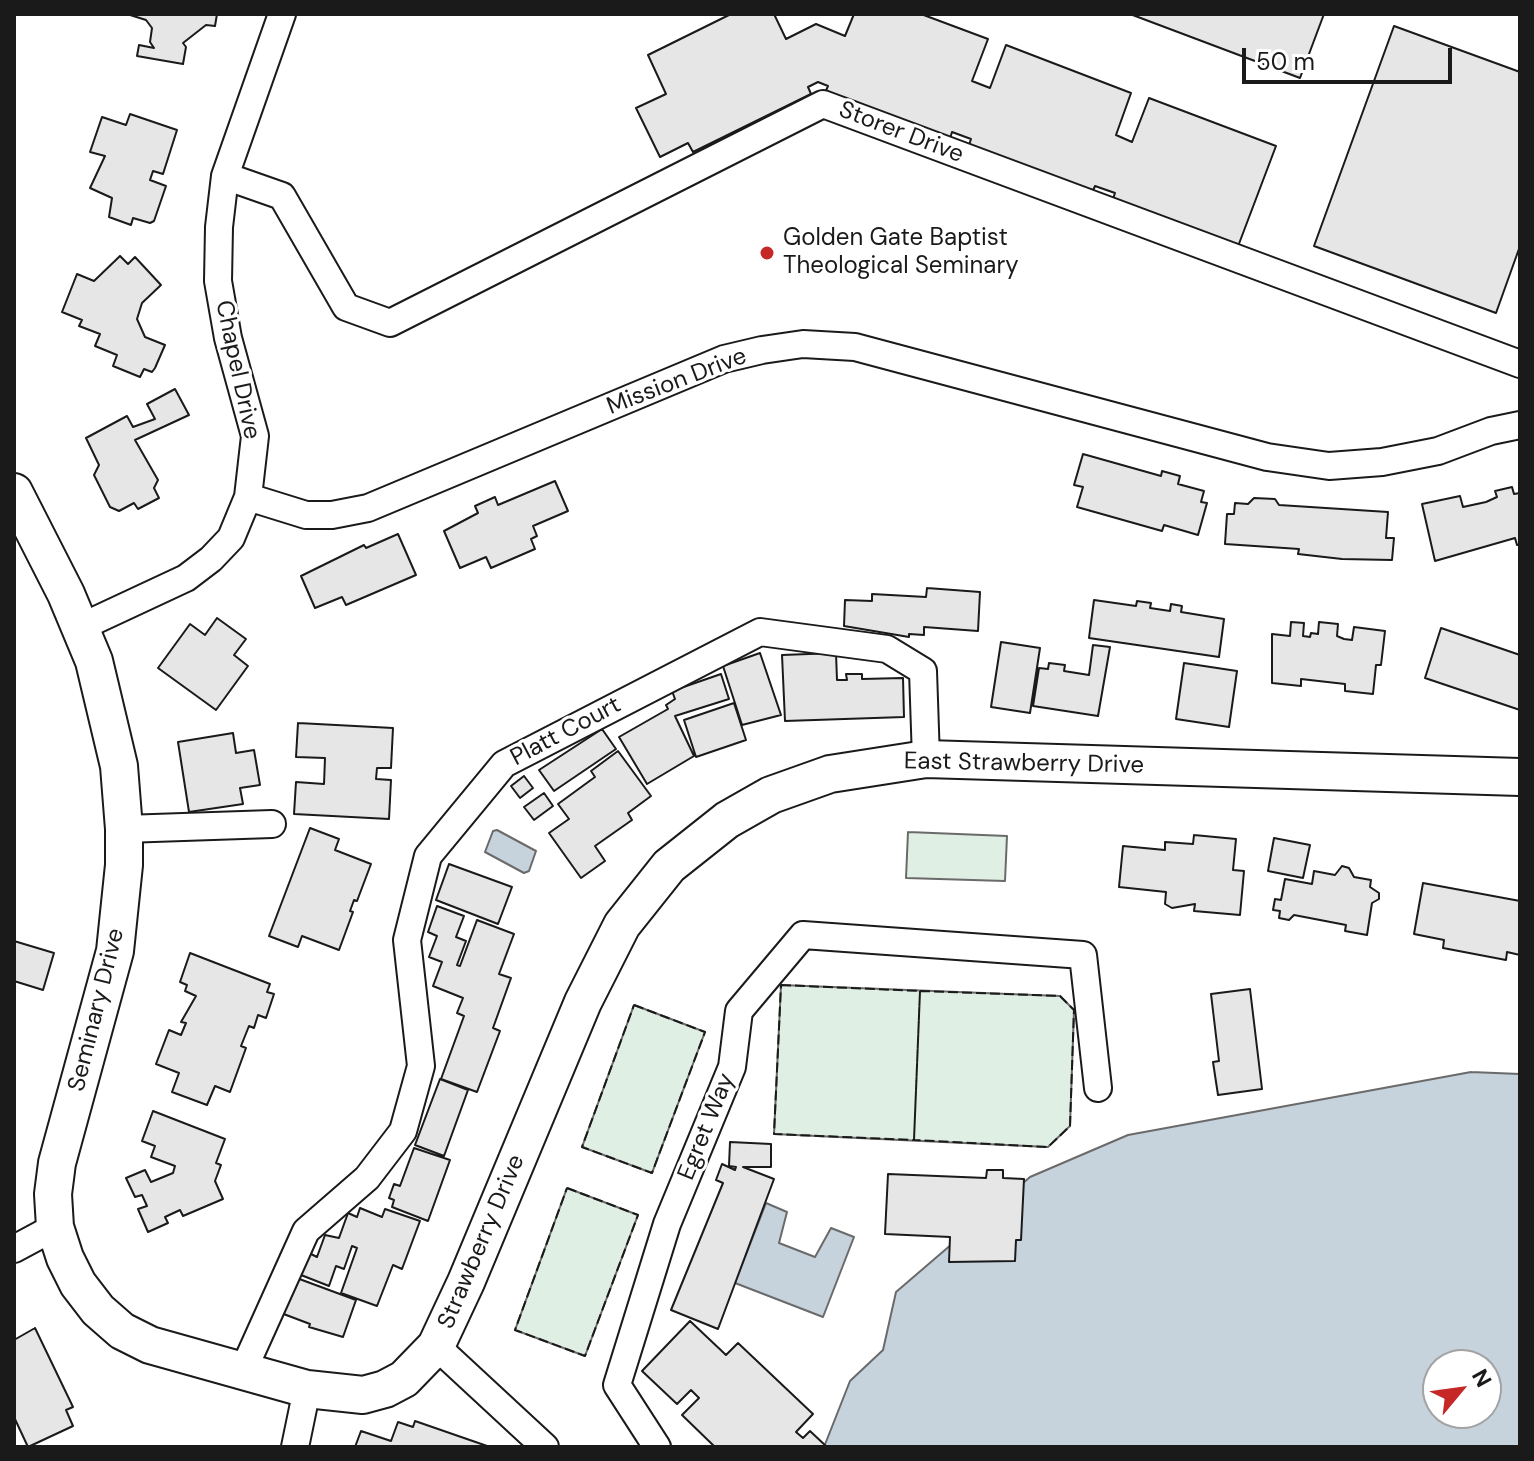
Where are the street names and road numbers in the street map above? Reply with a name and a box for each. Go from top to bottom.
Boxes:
street label: Storer Drive [835,96,967,170]
street label: Chapel Drive [208,298,266,442]
street label: Mission Drive [603,342,751,422]
street label: Platt Court [506,691,626,773]
street label: East Strawberry Drive [904,748,1144,780]
street label: Seminary Drive [63,926,131,1094]
street label: Egret Way [673,1069,741,1185]
street label: Strawberry Drive [432,1151,532,1333]

